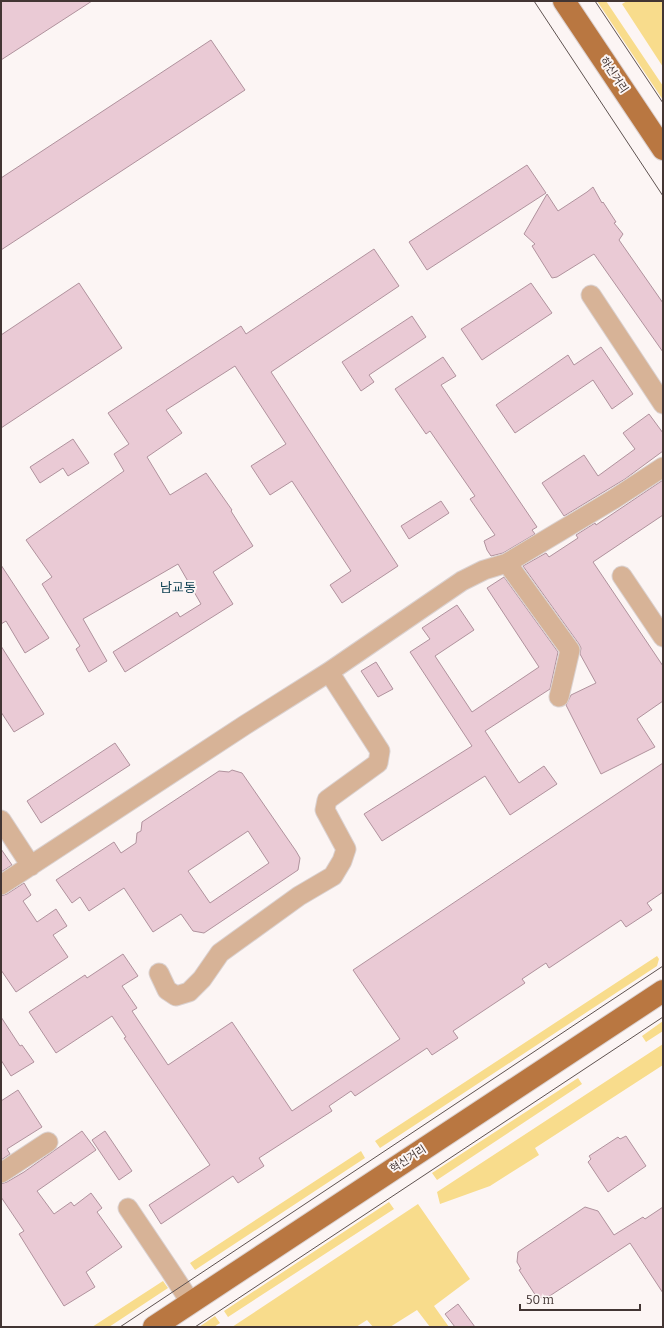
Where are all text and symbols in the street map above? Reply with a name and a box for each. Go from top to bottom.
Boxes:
street label: 하신거리 [597,55,631,95]
district label: 남교동 [160,580,196,595]
street label: 혁신거리 [387,1143,429,1175]
scale bar [520,1286,640,1312]
text: 50 m [526,1293,555,1307]

